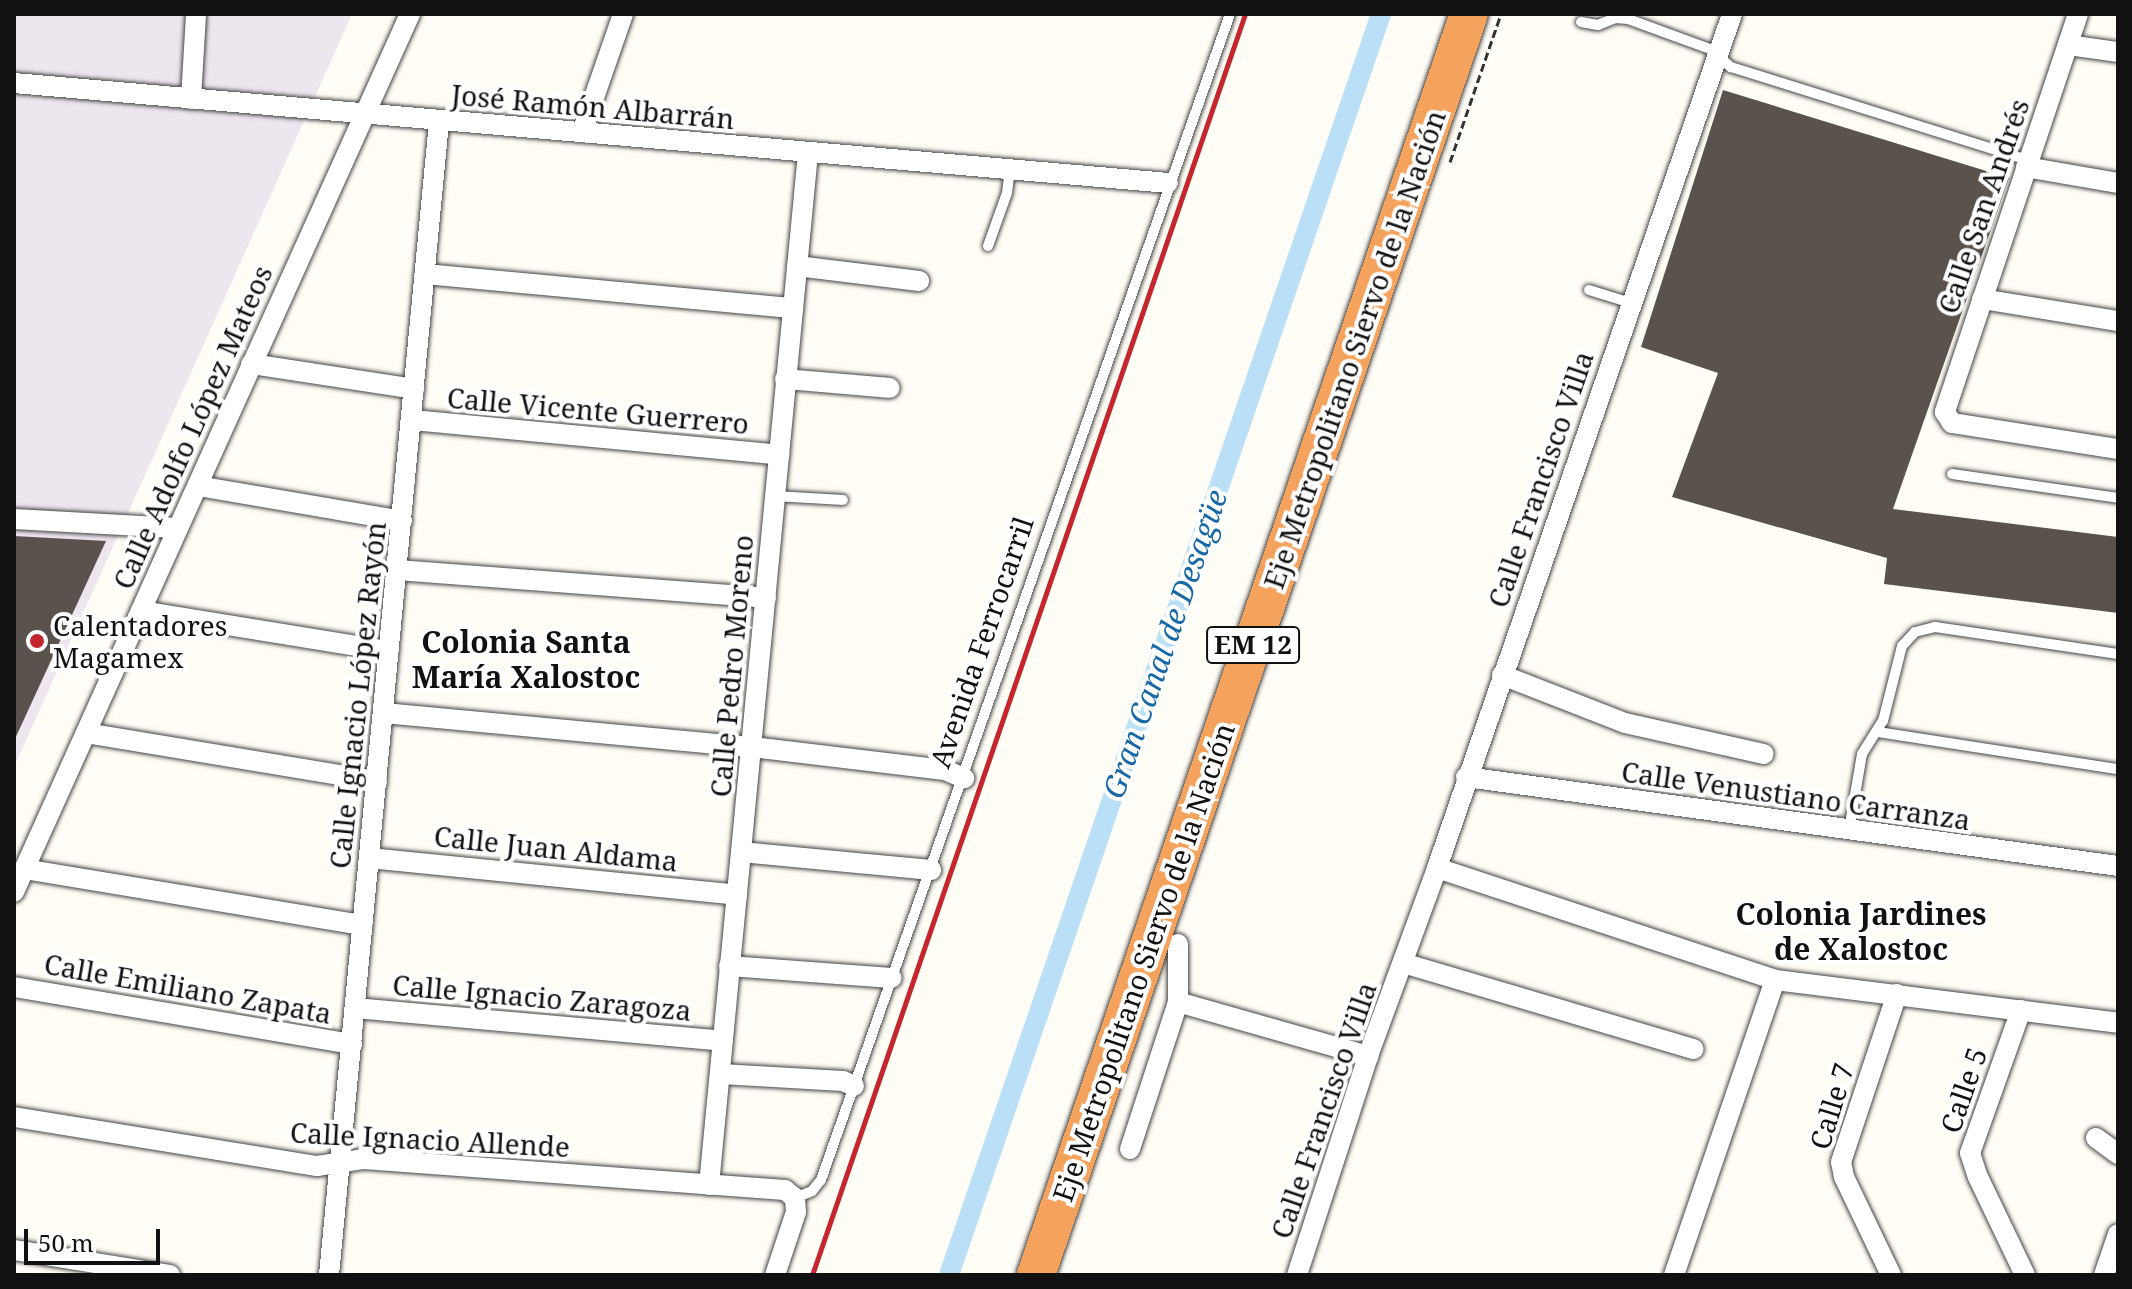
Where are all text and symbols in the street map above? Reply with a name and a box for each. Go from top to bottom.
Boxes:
street label: José Ramón Albarrán [450,77,736,135]
street label: Calle San Andrés [1931,94,2035,318]
street label: Eje Metropolitano Siervo de la Nación [1256,105,1452,593]
street label: Calle Adolfo López Mateos [105,260,279,594]
street label: Calle Francisco Villa [1480,346,1600,612]
street label: Calle Vicente Guerrero [446,380,750,440]
water label: Gran Canal de Desagüe [1095,485,1235,803]
street label: Avenida Ferrocarril [922,512,1040,772]
street label: Calle Ignacio López Rayón [322,520,392,870]
street label: Calle Pedro Moreno [703,533,759,799]
place label: Calentadores Magamex [53,608,227,674]
road number: EM 12 [1205,623,1301,667]
district label: Colonia Santa María Xalostoc [412,624,640,694]
marker: Calentadores Magamex [28,632,46,650]
street label: Eje Metropolitano Siervo de la Nación [1045,718,1241,1206]
street label: Calle Venustiano Carranza [1619,754,1973,836]
street label: Calle Juan Aldama [432,818,680,878]
district label: Colonia Jardines de Xalostoc [1735,896,1987,966]
street label: Calle Emiliano Zapata [42,946,334,1030]
street label: Calle Ignacio Zaragoza [391,967,693,1027]
street label: Calle Francisco Villa [1263,977,1383,1243]
street label: Calle 5 [1933,1043,1993,1137]
street label: Calle 7 [1802,1059,1860,1153]
street label: Calle Ignacio Allende [289,1115,571,1163]
scale bar [28,1213,164,1263]
text: 50 m [38,1226,94,1259]

